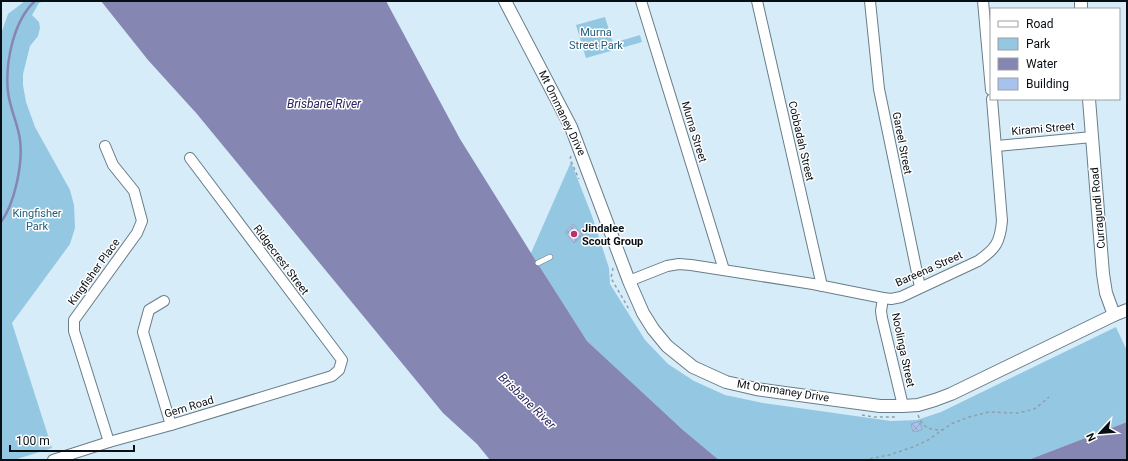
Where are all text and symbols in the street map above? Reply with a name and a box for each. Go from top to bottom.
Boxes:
legend [990,8,1120,100]
text: Road [1026,17,1054,31]
park label: Murna Street Park [569,26,623,52]
text: Park [1026,37,1051,51]
text: Water [1026,57,1057,71]
street label: Mt Ommaney Drive [536,68,588,158]
text: Building [1026,77,1069,91]
water label: Brisbane River [287,97,362,111]
street label: Murna Street [679,100,710,165]
street label: Cobbadah Street [785,100,817,183]
street label: Gareel Street [890,111,914,176]
street label: Kirami Street [1011,120,1075,138]
street label: Curragundi Road [1088,167,1108,249]
park label: Kingfisher Park [12,207,62,233]
place label: Jindalee Scout Group [582,222,643,248]
street label: Ridgecrest Street [251,223,312,298]
marker: Jindalee Scout Group [569,229,579,239]
street label: Kingfisher Place [65,236,123,308]
street label: Bareena Street [893,248,965,290]
street label: Noolinga Street [889,312,917,389]
water label: Brisbane River [495,370,559,433]
street label: Mt Ommaney Drive [736,377,830,405]
street label: Gem Road [163,393,215,421]
north arrow [1080,413,1120,453]
scale bar [10,427,134,453]
text: N [1084,431,1099,444]
text: 100 m [16,434,50,448]

